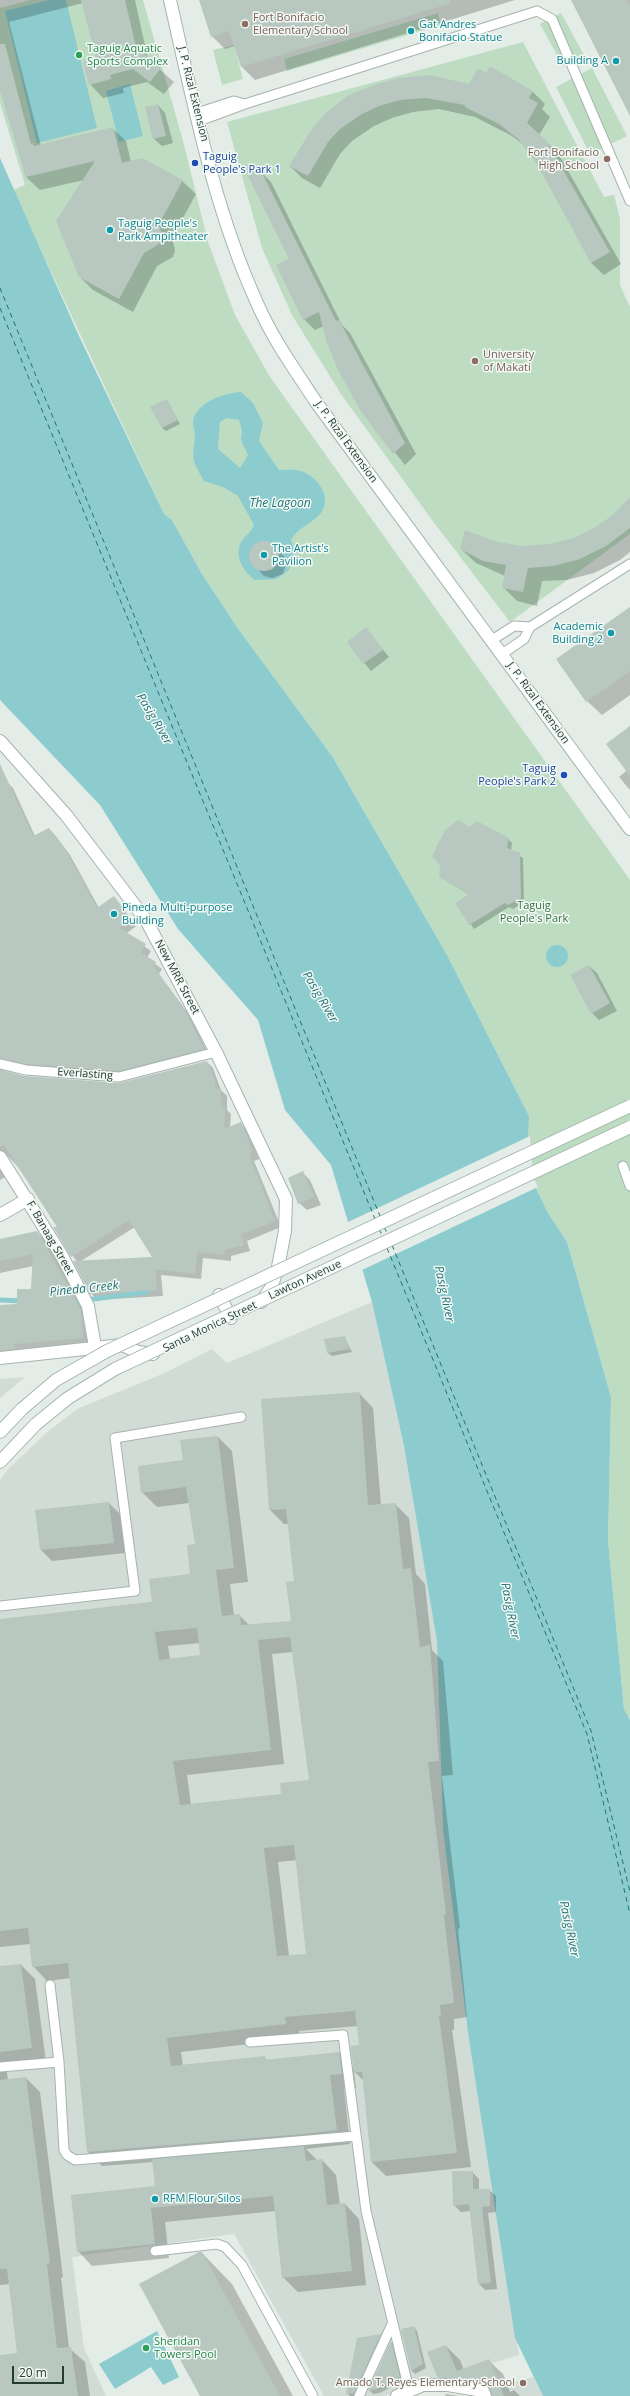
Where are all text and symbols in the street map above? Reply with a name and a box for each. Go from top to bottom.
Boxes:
place label: Fort Bonifacio Elementary School [253,11,348,37]
place label: Gat Andres Bonifacio Statue [419,18,502,44]
marker: Fort Bonifacio Elementary School [240,19,250,29]
marker: Gat Andres Bonifacio Statue [406,26,416,36]
place label: Taguig Aquatic Sports Complex [87,42,168,68]
street label: J. P. Rizal Extension [175,45,211,143]
marker: Taguig Aquatic Sports Complex [74,50,84,60]
place label: Building A [557,54,608,68]
marker: Building A [611,56,621,66]
place label: Fort Bonifacio High School [528,146,599,172]
place label: Taguig People's Park 1 [203,150,281,176]
marker: Fort Bonifacio High School [602,154,612,164]
marker: Taguig People's Park 1 [190,158,200,168]
place label: Taguig People's Park Ampitheater [118,217,208,243]
marker: Taguig People's Park Ampitheater [105,225,115,235]
place label: University of Makati [483,348,534,374]
marker: University of Makati [470,356,480,366]
street label: J. P. Rizal Extension [312,399,380,485]
water label: The Lagoon [249,497,311,511]
place label: The Artist's Pavilion [272,542,329,568]
marker: The Artist's Pavilion [259,550,269,560]
place label: Academic Building 2 [552,620,603,646]
marker: Academic Building 2 [606,628,616,638]
street label: J. P. Rizal Extension [504,660,572,746]
water label: Pasig River [133,691,175,747]
place label: Taguig People's Park 2 [478,762,556,788]
marker: Taguig People's Park 2 [559,770,569,780]
park label: Taguig People's Park [500,899,568,925]
place label: Pineda Multi-purpose Building [122,901,232,927]
marker: Pineda Multi-purpose Building [109,909,119,919]
street label: New MRR Street [152,937,202,1017]
water label: Pasig River [299,969,341,1025]
street label: Everlasting [57,1065,113,1083]
street label: F. Banaag Street [23,1199,77,1277]
street label: Lawton Avenue [266,1257,344,1303]
water label: Pasig River [431,1264,457,1324]
water label: Pineda Creek [49,1278,119,1300]
street label: Santa Monica Street [161,1299,259,1355]
water label: Pasig River [497,1582,523,1640]
water label: Pasig River [556,1899,582,1959]
place label: RFM Flour Silos [163,2192,241,2206]
marker: RFM Flour Silos [150,2194,160,2204]
place label: Sheridan Towers Pool [154,2335,217,2361]
marker: Sheridan Towers Pool [141,2343,151,2353]
scale bar [14,2358,66,2384]
text: 20 m [19,2364,47,2381]
place label: Amado T. Reyes Elementary School [336,2376,515,2390]
marker: Amado T. Reyes Elementary School [518,2378,528,2388]

